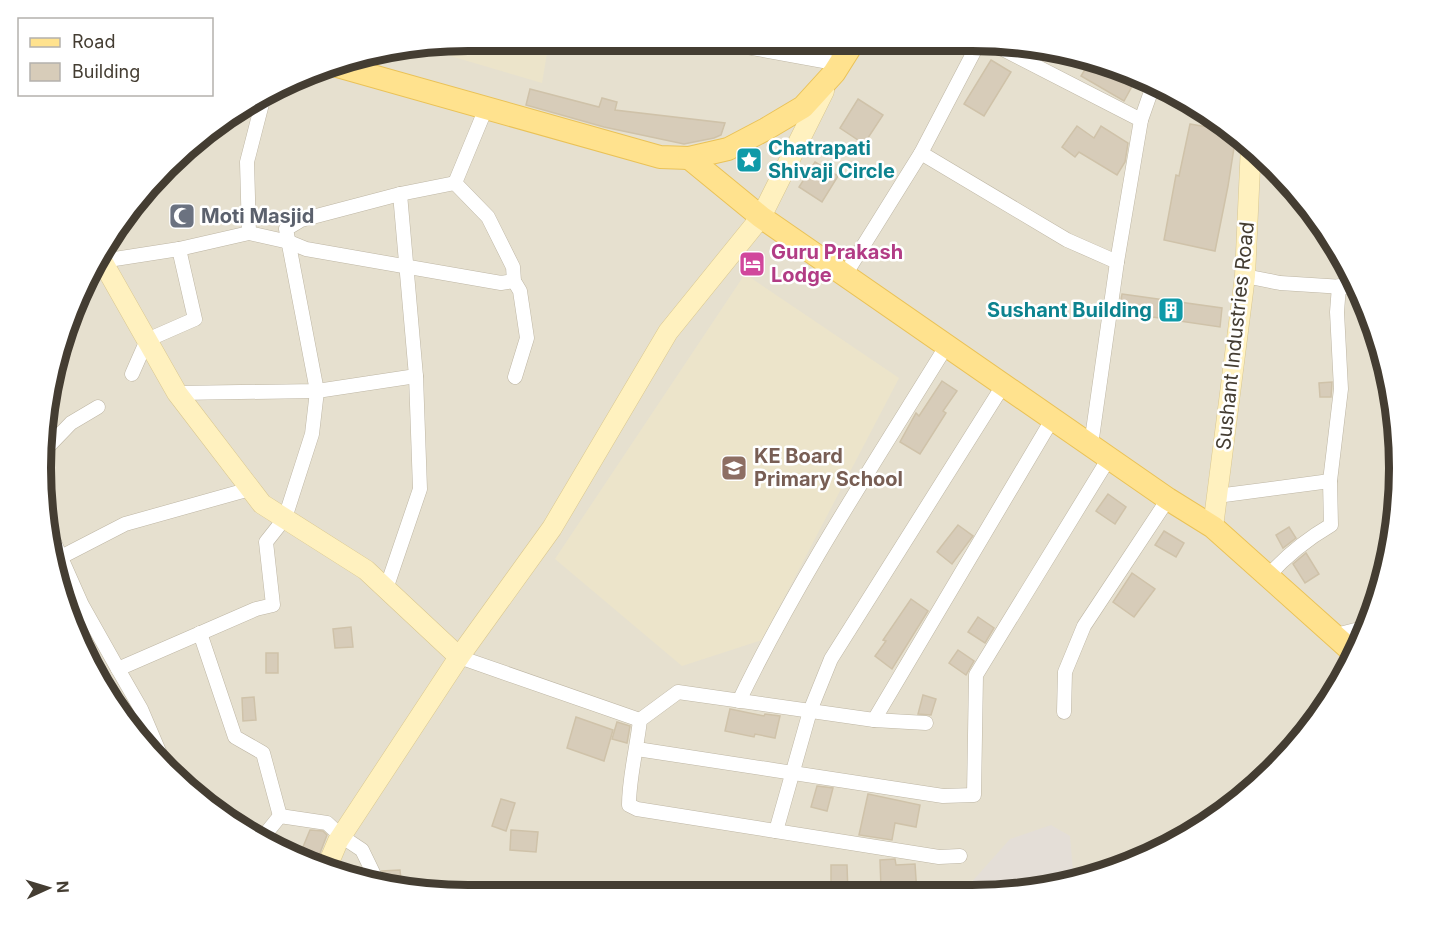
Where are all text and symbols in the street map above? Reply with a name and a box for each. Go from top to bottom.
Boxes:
legend [18,18,213,96]
text: Road [72,31,115,52]
text: Building [72,61,140,82]
place label: Chatrapati Shivaji Circle [768,136,895,183]
place icon: Chatrapati Shivaji Circle [734,145,764,175]
mosque icon: Moti Masjid [167,201,197,231]
place label: Moti Masjid [201,204,314,228]
street label: Sushant Industries Road [1211,221,1259,451]
place label: Guru Prakash Lodge [771,240,903,287]
hotel icon: Guru Prakash Lodge [737,249,767,279]
building icon: Sushant Building [1156,295,1186,325]
place label: Sushant Building [987,298,1152,322]
place label: KE Board Primary School [754,444,903,491]
school or university icon: KE Board Primary School [719,453,749,483]
north arrow [18,858,78,918]
text: N [53,880,73,894]

